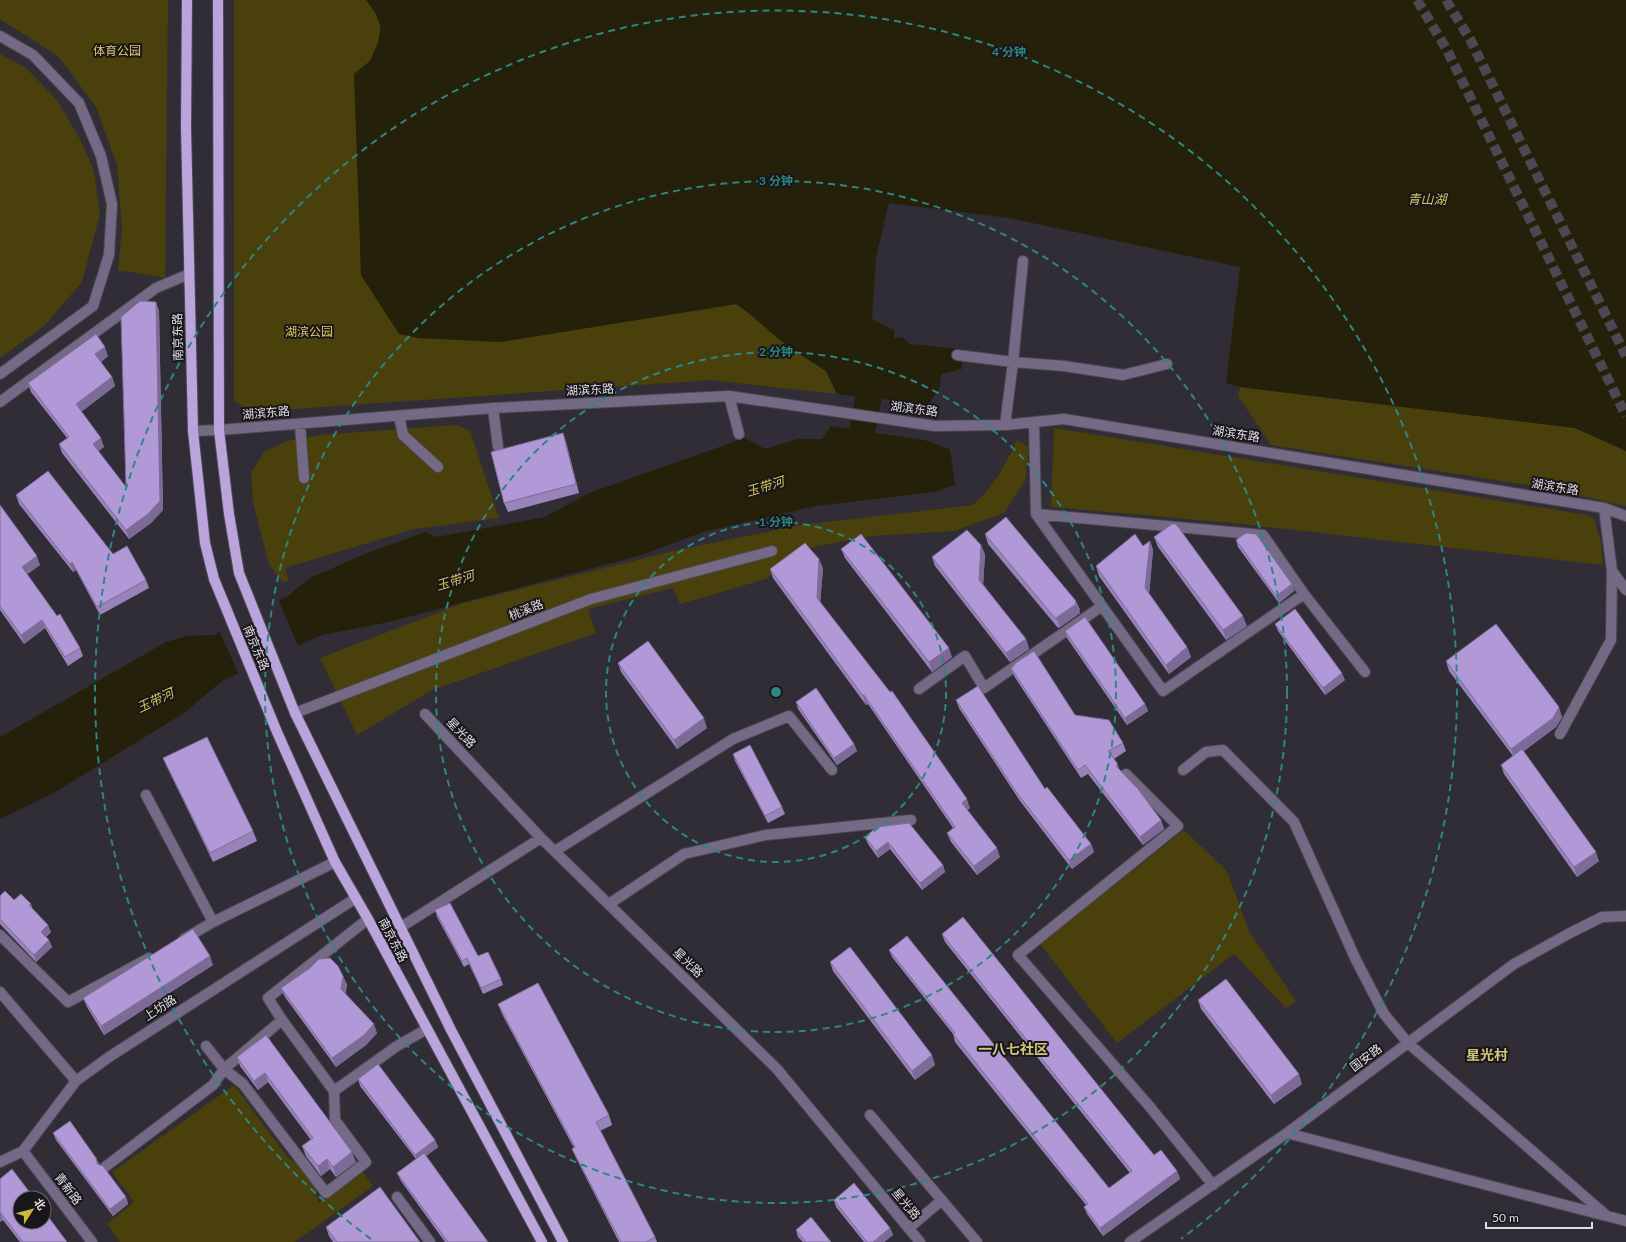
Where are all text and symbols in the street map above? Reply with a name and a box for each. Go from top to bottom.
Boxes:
park label: 体育公园 [93,43,141,58]
text: 4 分钟 [992,44,1026,59]
text: 3 分钟 [759,173,793,188]
water label: 青山湖 [1407,191,1448,207]
street label: 南京东路 [170,313,185,361]
park label: 湖滨公园 [285,324,333,339]
text: 2 分钟 [759,344,793,359]
street label: 湖滨东路 [566,381,614,398]
street label: 湖滨东路 [889,398,939,419]
street label: 湖滨东路 [241,403,291,422]
street label: 湖滨东路 [1211,422,1261,445]
water label: 玉带河 [744,472,789,499]
street label: 湖滨东路 [1530,475,1580,498]
text: 1 分钟 [759,514,793,529]
water label: 玉带河 [434,566,479,593]
street label: 桃溪路 [506,596,545,623]
street label: 南京东路 [240,623,273,673]
water label: 玉带河 [134,683,179,715]
centre of rings [769,685,783,699]
street label: 星光路 [444,714,479,751]
street label: 南京东路 [376,915,411,964]
street label: 星光路 [670,945,707,981]
street label: 上坊路 [141,991,179,1024]
district label: 一八七社区 [978,1040,1048,1057]
street label: 国安路 [1347,1041,1385,1074]
district label: 星光村 [1466,1046,1508,1063]
street label: 青新路 [52,1170,85,1208]
street label: 星光路 [889,1185,924,1222]
north arrow [12,1190,52,1230]
text: 北 [32,1196,49,1212]
scale bar [1486,1204,1592,1230]
text: 50 m [1492,1210,1519,1225]

